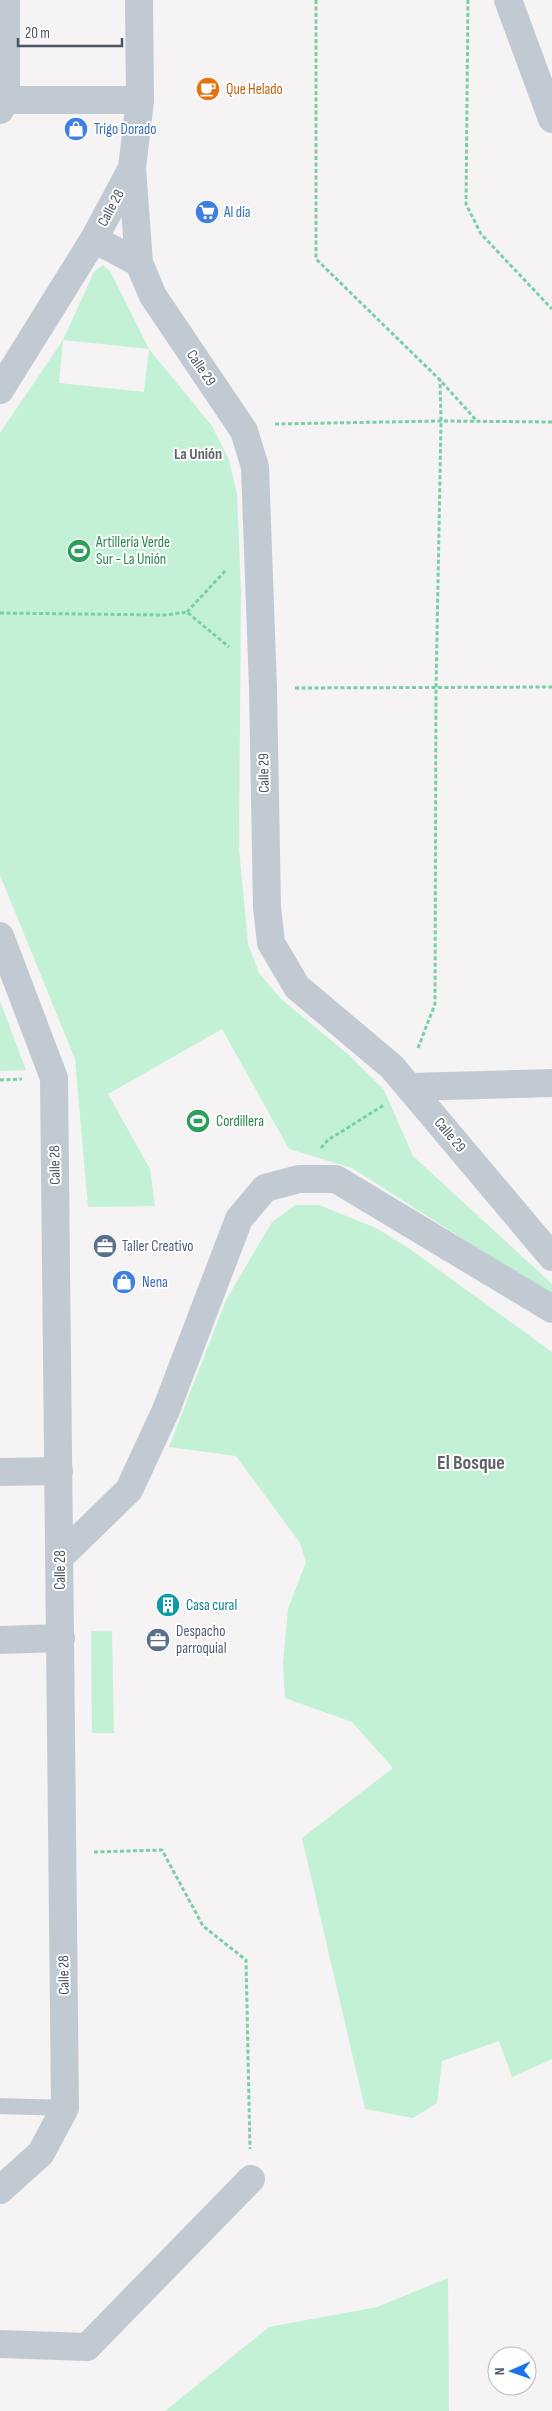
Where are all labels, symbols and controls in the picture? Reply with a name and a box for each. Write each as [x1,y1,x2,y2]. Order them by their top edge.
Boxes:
scale bar [18,15,121,47]
text: 20 m [25,24,50,43]
cafe icon: Que Helado [195,76,221,102]
place label: Que Helado [226,80,283,99]
shop icon: Trigo Dorado [63,116,89,142]
place label: Trigo Dorado [94,120,157,139]
street label: Calle 28 [93,186,129,230]
supermarket icon: Al día [194,199,220,225]
place label: Al día [223,203,251,222]
street label: Calle 29 [182,346,220,390]
district label: La Unión [174,445,222,464]
place label: Artillería Verde Sur - La Unión [95,533,170,569]
sports icon: Artillería Verde Sur - La Unión [66,538,92,564]
street label: Calle 29 [254,753,274,793]
sports icon: Cordillera [185,1108,211,1134]
place label: Cordillera [216,1112,264,1131]
street label: Calle 29 [430,1114,470,1156]
street label: Calle 28 [45,1145,65,1185]
office icon: Taller Creativo [92,1233,118,1259]
place label: Taller Creativo [122,1237,194,1256]
shop icon: Nena [111,1269,137,1295]
place label: Nena [142,1273,168,1292]
district label: El Bosque [437,1451,505,1475]
street label: Calle 28 [51,1550,70,1590]
building icon: Casa cural [155,1592,181,1618]
place label: Casa cural [186,1596,237,1615]
place label: Despacho parroquial [176,1622,226,1658]
office icon: Despacho parroquial [145,1627,171,1653]
street label: Calle 28 [54,1955,74,1995]
north arrow [487,2346,537,2396]
text: N [491,2367,508,2375]

